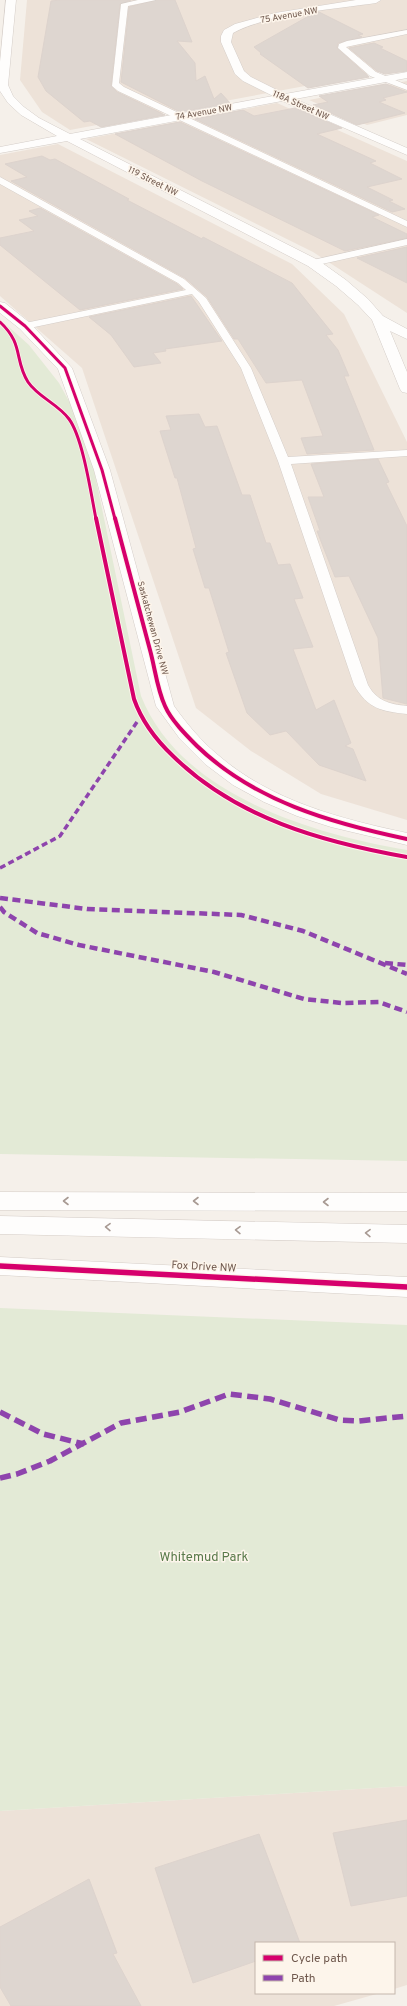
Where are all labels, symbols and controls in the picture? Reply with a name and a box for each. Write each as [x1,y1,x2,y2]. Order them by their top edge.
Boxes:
street label: 75 Avenue NW [260,5,319,26]
street label: 118A Street NW [271,88,331,123]
street label: 74 Avenue NW [175,102,234,123]
street label: 119 Street NW [126,164,180,199]
street label: Saskatchewan Drive NW [135,580,170,677]
one-way arrow [63,1197,69,1205]
one-way arrow [193,1197,199,1205]
one-way arrow [323,1198,329,1206]
one-way arrow [105,1223,111,1231]
one-way arrow [235,1226,241,1234]
one-way arrow [365,1229,371,1237]
street label: Fox Drive NW [171,1258,237,1276]
park label: Whitemud Park [160,1550,249,1566]
legend [255,1942,395,1994]
text: Cycle path [291,1951,348,1967]
text: Path [291,1971,316,1987]

